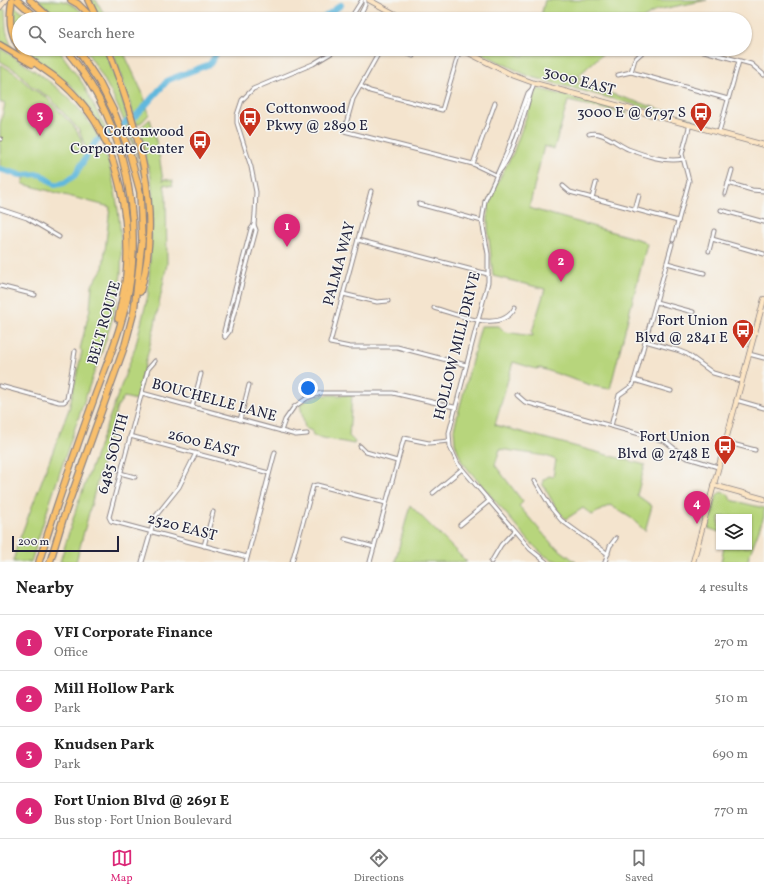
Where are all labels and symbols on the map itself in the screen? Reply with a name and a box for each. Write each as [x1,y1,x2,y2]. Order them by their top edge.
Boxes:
street label: 3000 EAST [541,62,618,102]
place label: Cottonwood Pkwy @ 2890 E [266,99,368,137]
bus stop icon: 3000 E @ 6797 S [688,100,714,133]
pin: 3 [27,103,53,136]
place label: 3000 E @ 6797 S [577,103,686,124]
bus stop icon: Cottonwood Pkwy @ 2890 E [237,105,263,138]
place label: Cottonwood Corporate Center [70,122,184,160]
bus stop icon: Cottonwood Corporate Center [187,128,213,161]
pin: 1 [274,214,300,247]
street label: PALMA WAY [319,219,361,308]
pin: 2 [548,249,574,282]
street label: HOLLOW MILL DRIVE [429,270,487,422]
street label: BELT ROUTE [83,279,127,367]
place label: Fort Union Blvd @ 2841 E [635,311,728,349]
bus stop icon: Fort Union Blvd @ 2841 E [730,317,756,350]
street label: BOUCHELLE LANE [149,374,279,428]
your location [298,378,318,398]
street label: 6485 SOUTH [93,411,135,497]
street label: 2600 EAST [165,424,241,464]
place label: Fort Union Blvd @ 2748 E [617,427,710,465]
bus stop icon: Fort Union Blvd @ 2748 E [712,433,738,466]
pin: 4 [684,491,710,524]
street label: 2520 EAST [145,509,219,547]
scale bar [12,534,119,553]

